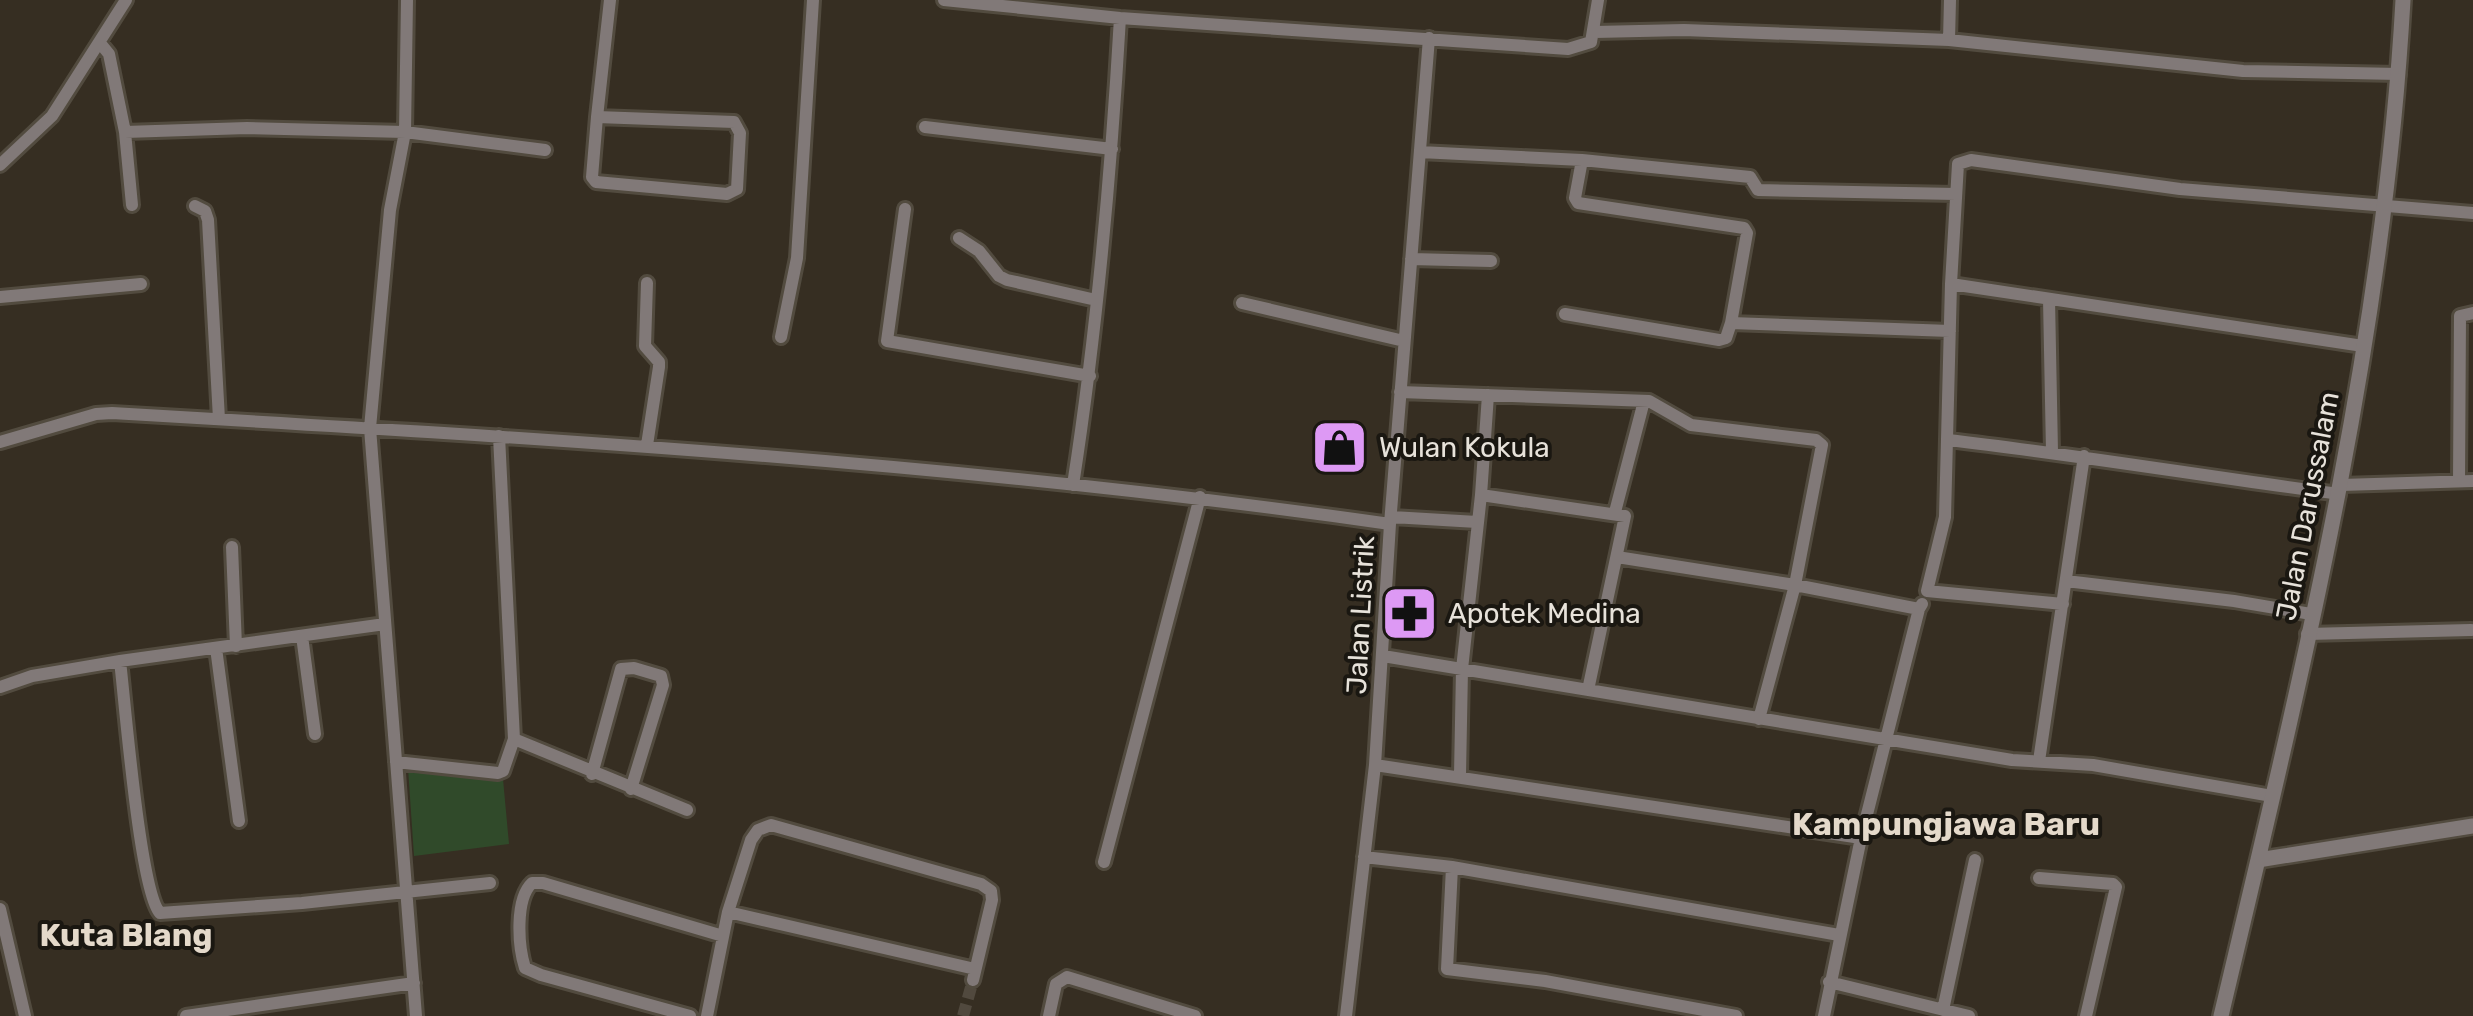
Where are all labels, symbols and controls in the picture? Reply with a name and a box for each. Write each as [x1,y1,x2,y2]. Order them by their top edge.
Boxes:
street label: Jalan Darussalam [2269,389,2346,623]
shop icon: Wulan Kokula [1310,417,1370,477]
place label: Wulan Kokula [1379,431,1550,464]
street label: Jalan Listrik [1340,534,1381,695]
pharmacy icon: Apotek Medina [1379,583,1439,643]
place label: Apotek Medina [1448,597,1641,630]
district label: Kampungjawa Baru [1792,805,2100,843]
district label: Kuta Blang [39,916,213,954]

